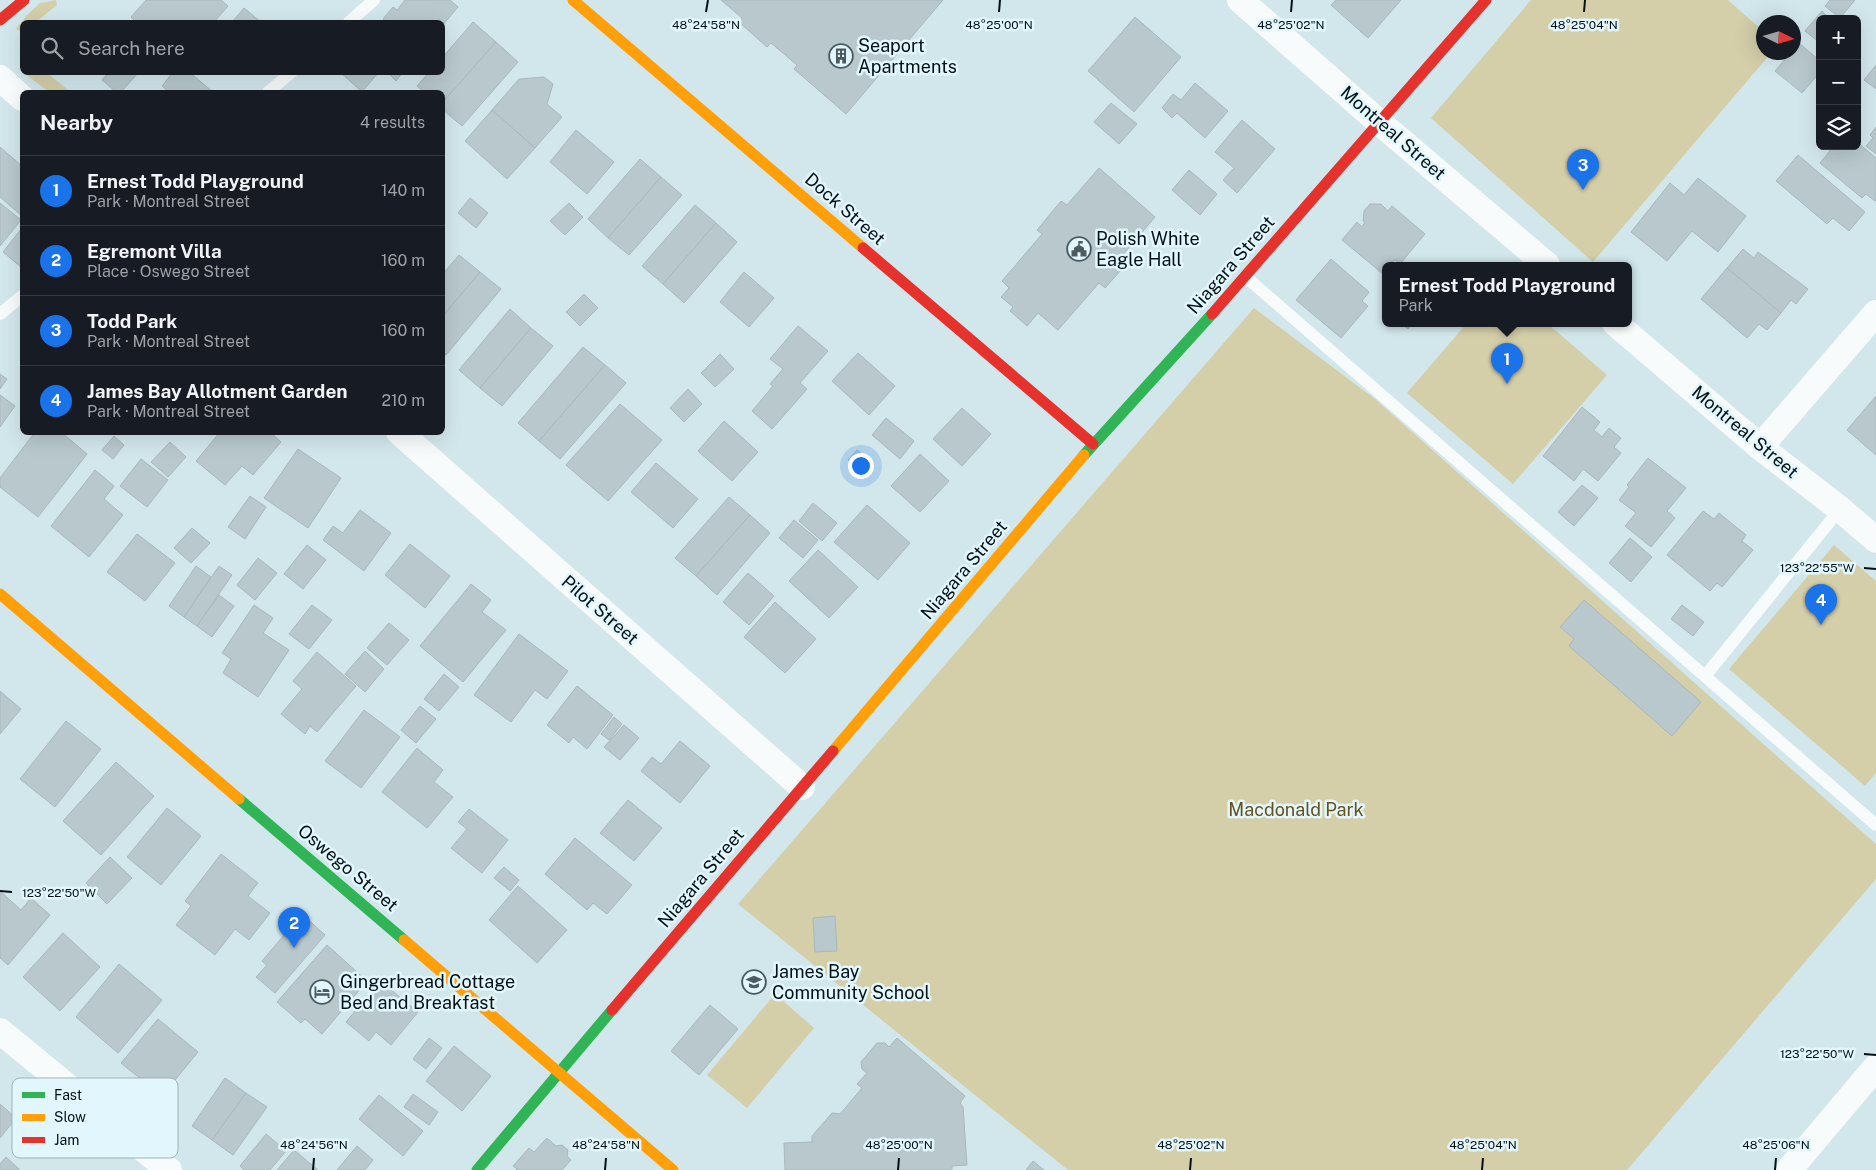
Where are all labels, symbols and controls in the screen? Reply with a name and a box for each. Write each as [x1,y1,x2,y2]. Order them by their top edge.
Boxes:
north arrow [1756,15,1801,60]
map controls [1816,15,1861,150]
button: + [1816,15,1861,60]
text: 48°24'58"N [672,18,740,32]
text: 48°25'00"N [965,18,1033,32]
text: 48°25'02"N [1257,18,1325,32]
text: 48°25'04"N [1550,18,1618,32]
search box [20,20,445,75]
icon: search [38,34,66,62]
place label: Seaport Apartments [858,35,957,77]
text: Search here [78,37,185,59]
building icon: Seaport Apartments [828,43,854,69]
button: − [1816,60,1861,105]
street label: Montreal Street [1337,81,1450,184]
button: layers [1816,105,1861,150]
text: Nearby [40,110,113,135]
text: 4 results [360,113,425,132]
pin: 3 [1567,149,1599,190]
street label: Dock Street [801,168,890,249]
text: Ernest Todd Playground [87,170,304,192]
text: 1 [53,181,59,200]
text: 140 m [381,181,425,200]
text: Park · Montreal Street [87,192,250,211]
street label: Niagara Street [1183,212,1279,318]
place label: Polish White Eagle Hall [1096,228,1200,270]
public building icon: Polish White Eagle Hall [1066,236,1092,262]
text: Egremont Villa [87,240,222,262]
text: 2 [51,251,61,270]
text: 160 m [381,251,425,270]
text: Place · Oswego Street [87,262,250,281]
popup [1382,262,1632,327]
text: Ernest Todd Playground [1399,274,1615,296]
text: Park [1399,296,1433,315]
text: Todd Park [87,310,177,332]
text: 3 [51,321,61,340]
text: 160 m [381,321,425,340]
text: Park · Montreal Street [87,332,250,351]
pin: 1 [1491,343,1523,384]
text: James Bay Allotment Garden [87,380,348,402]
street label: Montreal Street [1688,381,1803,482]
text: 4 [51,391,61,410]
text: 210 m [381,391,425,410]
text: Park · Montreal Street [87,402,250,421]
your location [848,453,874,479]
street label: Niagara Street [916,516,1011,623]
text: 123°22'55"W [1780,561,1855,575]
street label: Pilot Street [558,571,643,649]
pin: 4 [1805,584,1837,625]
park label: Macdonald Park [1228,799,1364,820]
street label: Oswego Street [294,820,403,916]
street label: Niagara Street [653,824,748,931]
text: 123°22'50"W [22,886,97,900]
pin: 2 [278,907,310,948]
place label: James Bay Community School [772,961,930,1003]
school or university icon: James Bay Community School [741,969,767,995]
place label: Gingerbread Cottage Bed and Breakfast [340,971,515,1013]
hotel icon: Gingerbread Cottage Bed and Breakfast [309,979,335,1005]
text: 123°22'50"W [1780,1047,1855,1061]
legend [12,1078,178,1158]
text: Fast [54,1087,82,1103]
text: Slow [54,1109,86,1125]
text: Jam [54,1132,79,1148]
text: 48°24'56"N [280,1138,348,1152]
text: 48°24'58"N [572,1138,640,1152]
text: 48°25'00"N [865,1138,933,1152]
text: 48°25'02"N [1157,1138,1225,1152]
text: 48°25'04"N [1449,1138,1517,1152]
text: 48°25'06"N [1742,1138,1810,1152]

